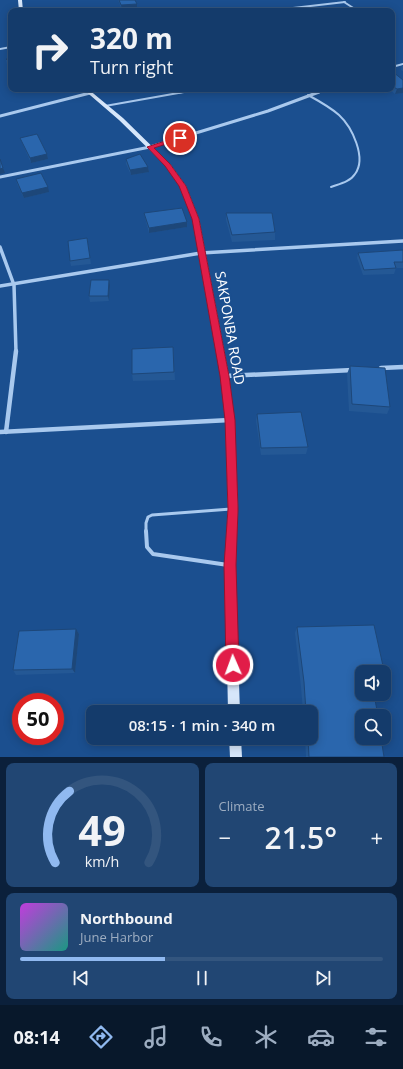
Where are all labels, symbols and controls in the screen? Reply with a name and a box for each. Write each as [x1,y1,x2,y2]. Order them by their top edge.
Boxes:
text: 320 m [90,19,173,57]
icon: right [24,24,76,76]
text: Turn right [90,55,173,79]
pin [163,121,197,155]
icon: arrive [169,127,191,149]
street label: SAKPONBA ROAD [211,270,250,386]
position arrow [212,644,254,686]
map controls [355,665,391,745]
button: sound [355,665,391,701]
speed limit sign: 50 [12,693,64,745]
button: search [355,709,391,745]
text: 08:15 · 1 min · 340 m [129,715,275,735]
text: Climate [219,797,264,815]
text: 49 [78,802,126,858]
text: 21.5° [264,817,337,858]
text: − [219,822,231,852]
text: + [370,822,383,852]
text: km/h [85,852,120,871]
text: Northbound [80,908,173,928]
text: June Harbor [80,928,153,946]
icon: previous [70,967,92,989]
icon: pause [191,967,213,989]
icon: next [312,967,334,989]
icon: directions [87,1023,115,1051]
icon: music [142,1023,170,1051]
icon: phone [197,1023,225,1051]
icon: climate [252,1023,280,1051]
icon: car [307,1023,335,1051]
icon: filters [362,1023,390,1051]
text: 08:14 [13,1025,60,1049]

